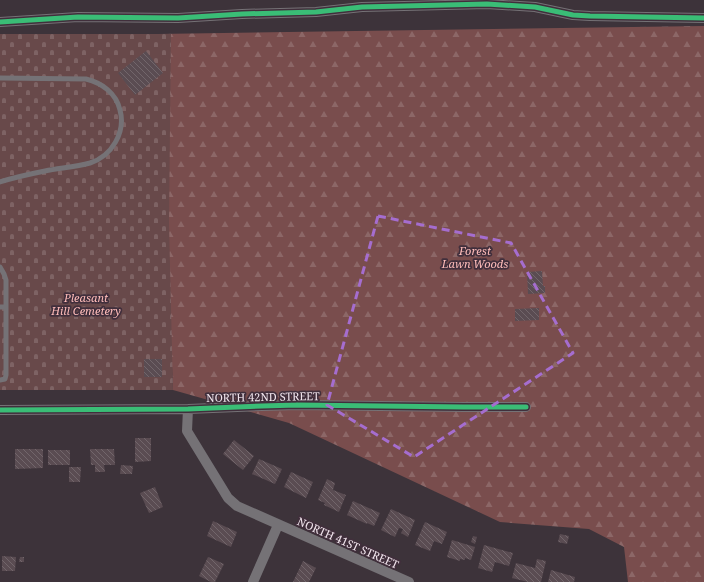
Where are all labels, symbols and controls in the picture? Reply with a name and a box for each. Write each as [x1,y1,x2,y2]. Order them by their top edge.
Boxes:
park label: Forest Lawn Woods [441,243,508,271]
park label: Pleasant Hill Cemetery [50,290,121,318]
street label: NORTH 42ND STREET [206,388,320,405]
street label: NORTH 41ST STREET [295,513,402,572]

